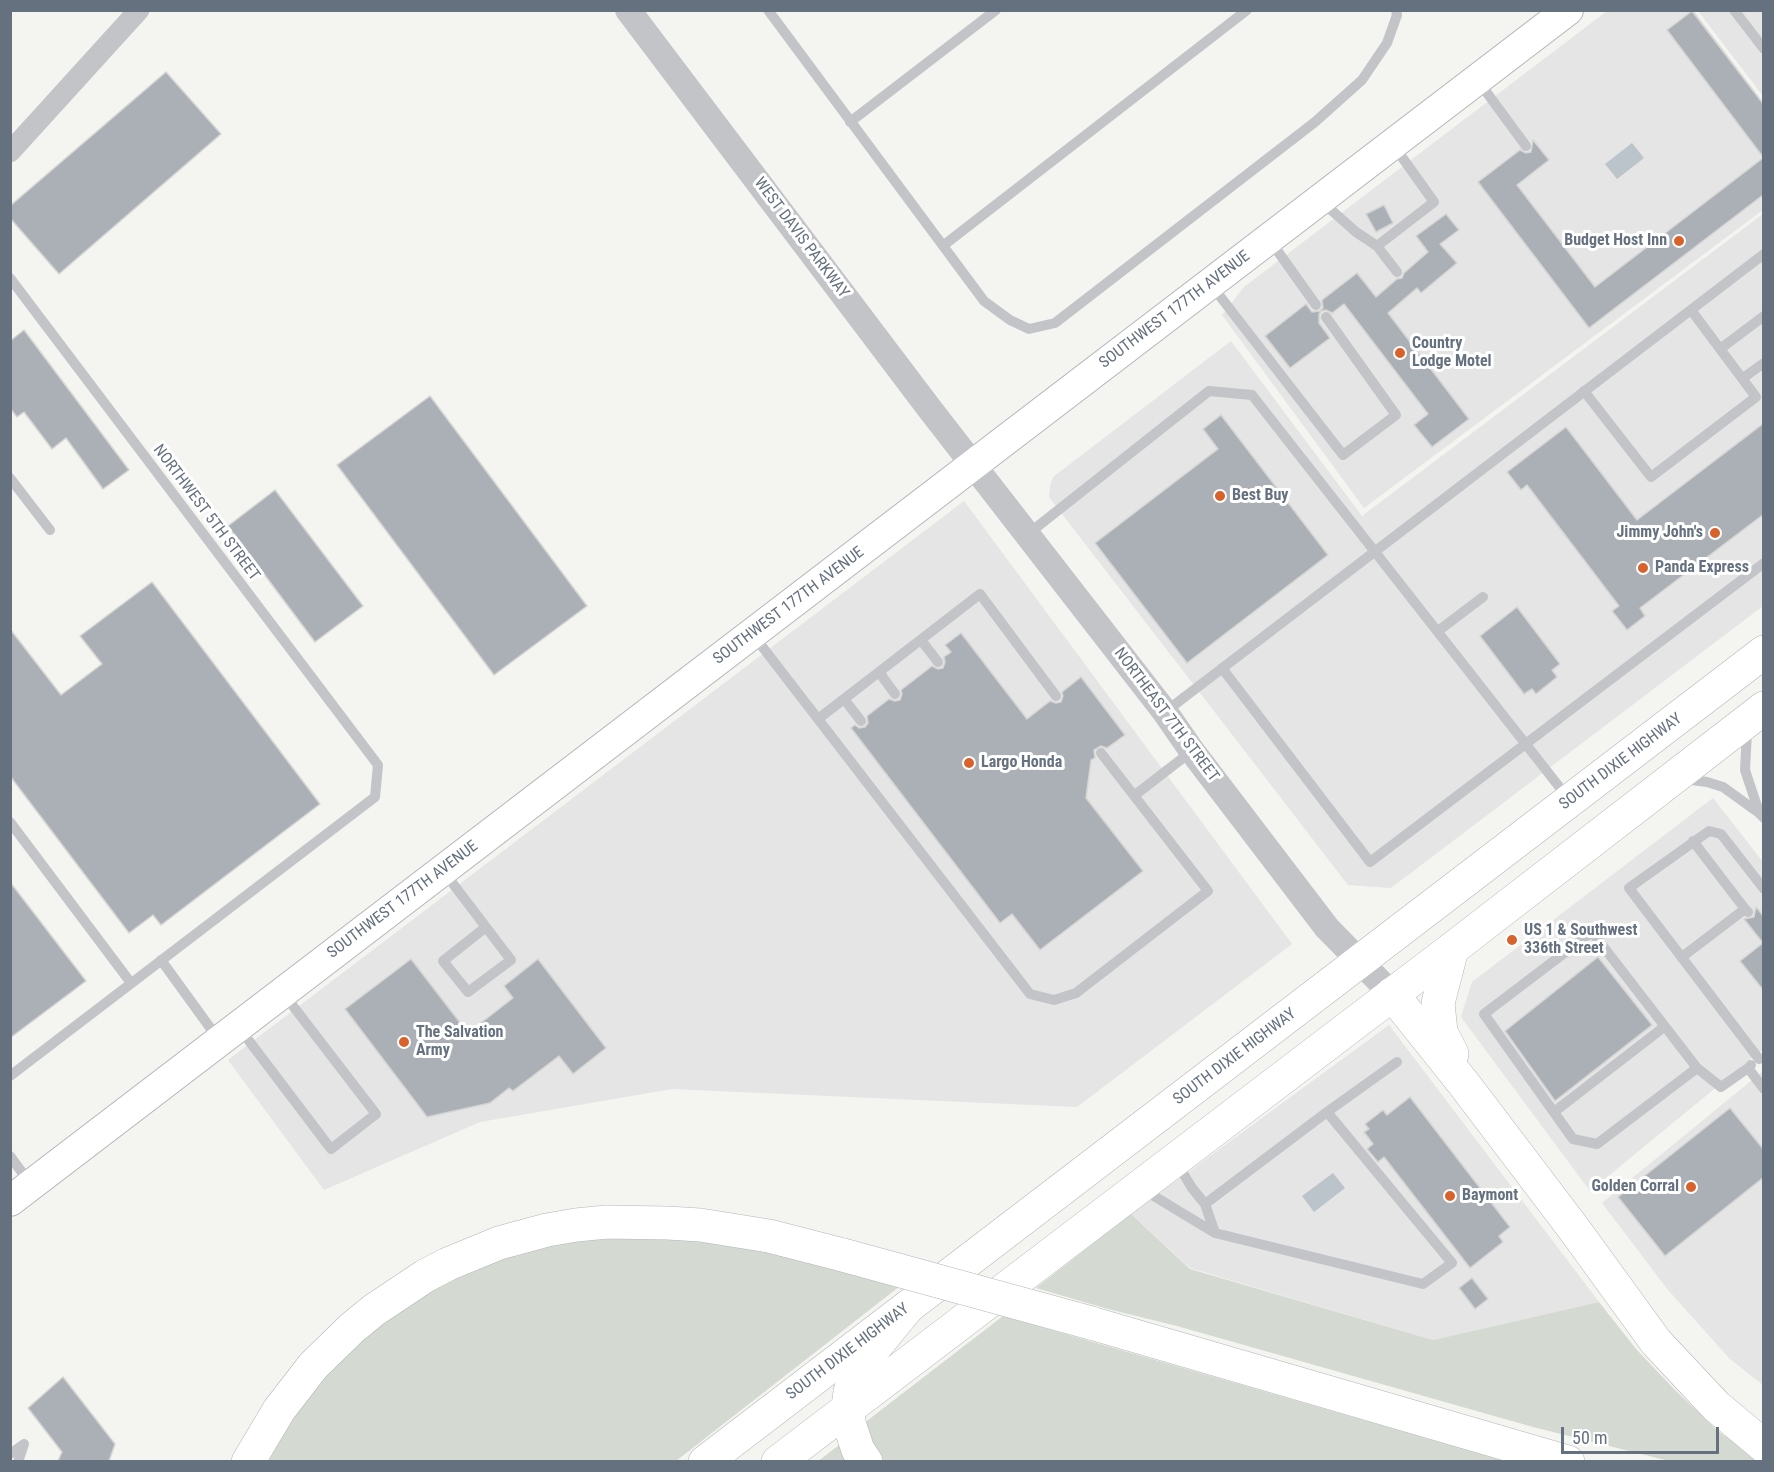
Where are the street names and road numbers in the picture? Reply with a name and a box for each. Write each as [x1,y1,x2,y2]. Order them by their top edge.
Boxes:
street label: WEST DAVIS PARKWAY [749,174,853,302]
street label: SOUTHWEST 177TH AVENUE [1096,247,1254,373]
street label: NORTHWEST 5TH STREET [149,441,263,585]
street label: SOUTHWEST 177TH AVENUE [710,543,868,669]
street label: NORTHEAST 7TH STREET [1109,644,1223,786]
street label: SOUTH DIXIE HIGHWAY [1556,710,1686,814]
street label: SOUTHWEST 177TH AVENUE [324,837,482,963]
street label: SOUTH DIXIE HIGHWAY [1170,1005,1300,1109]
street label: SOUTH DIXIE HIGHWAY [783,1300,913,1404]

